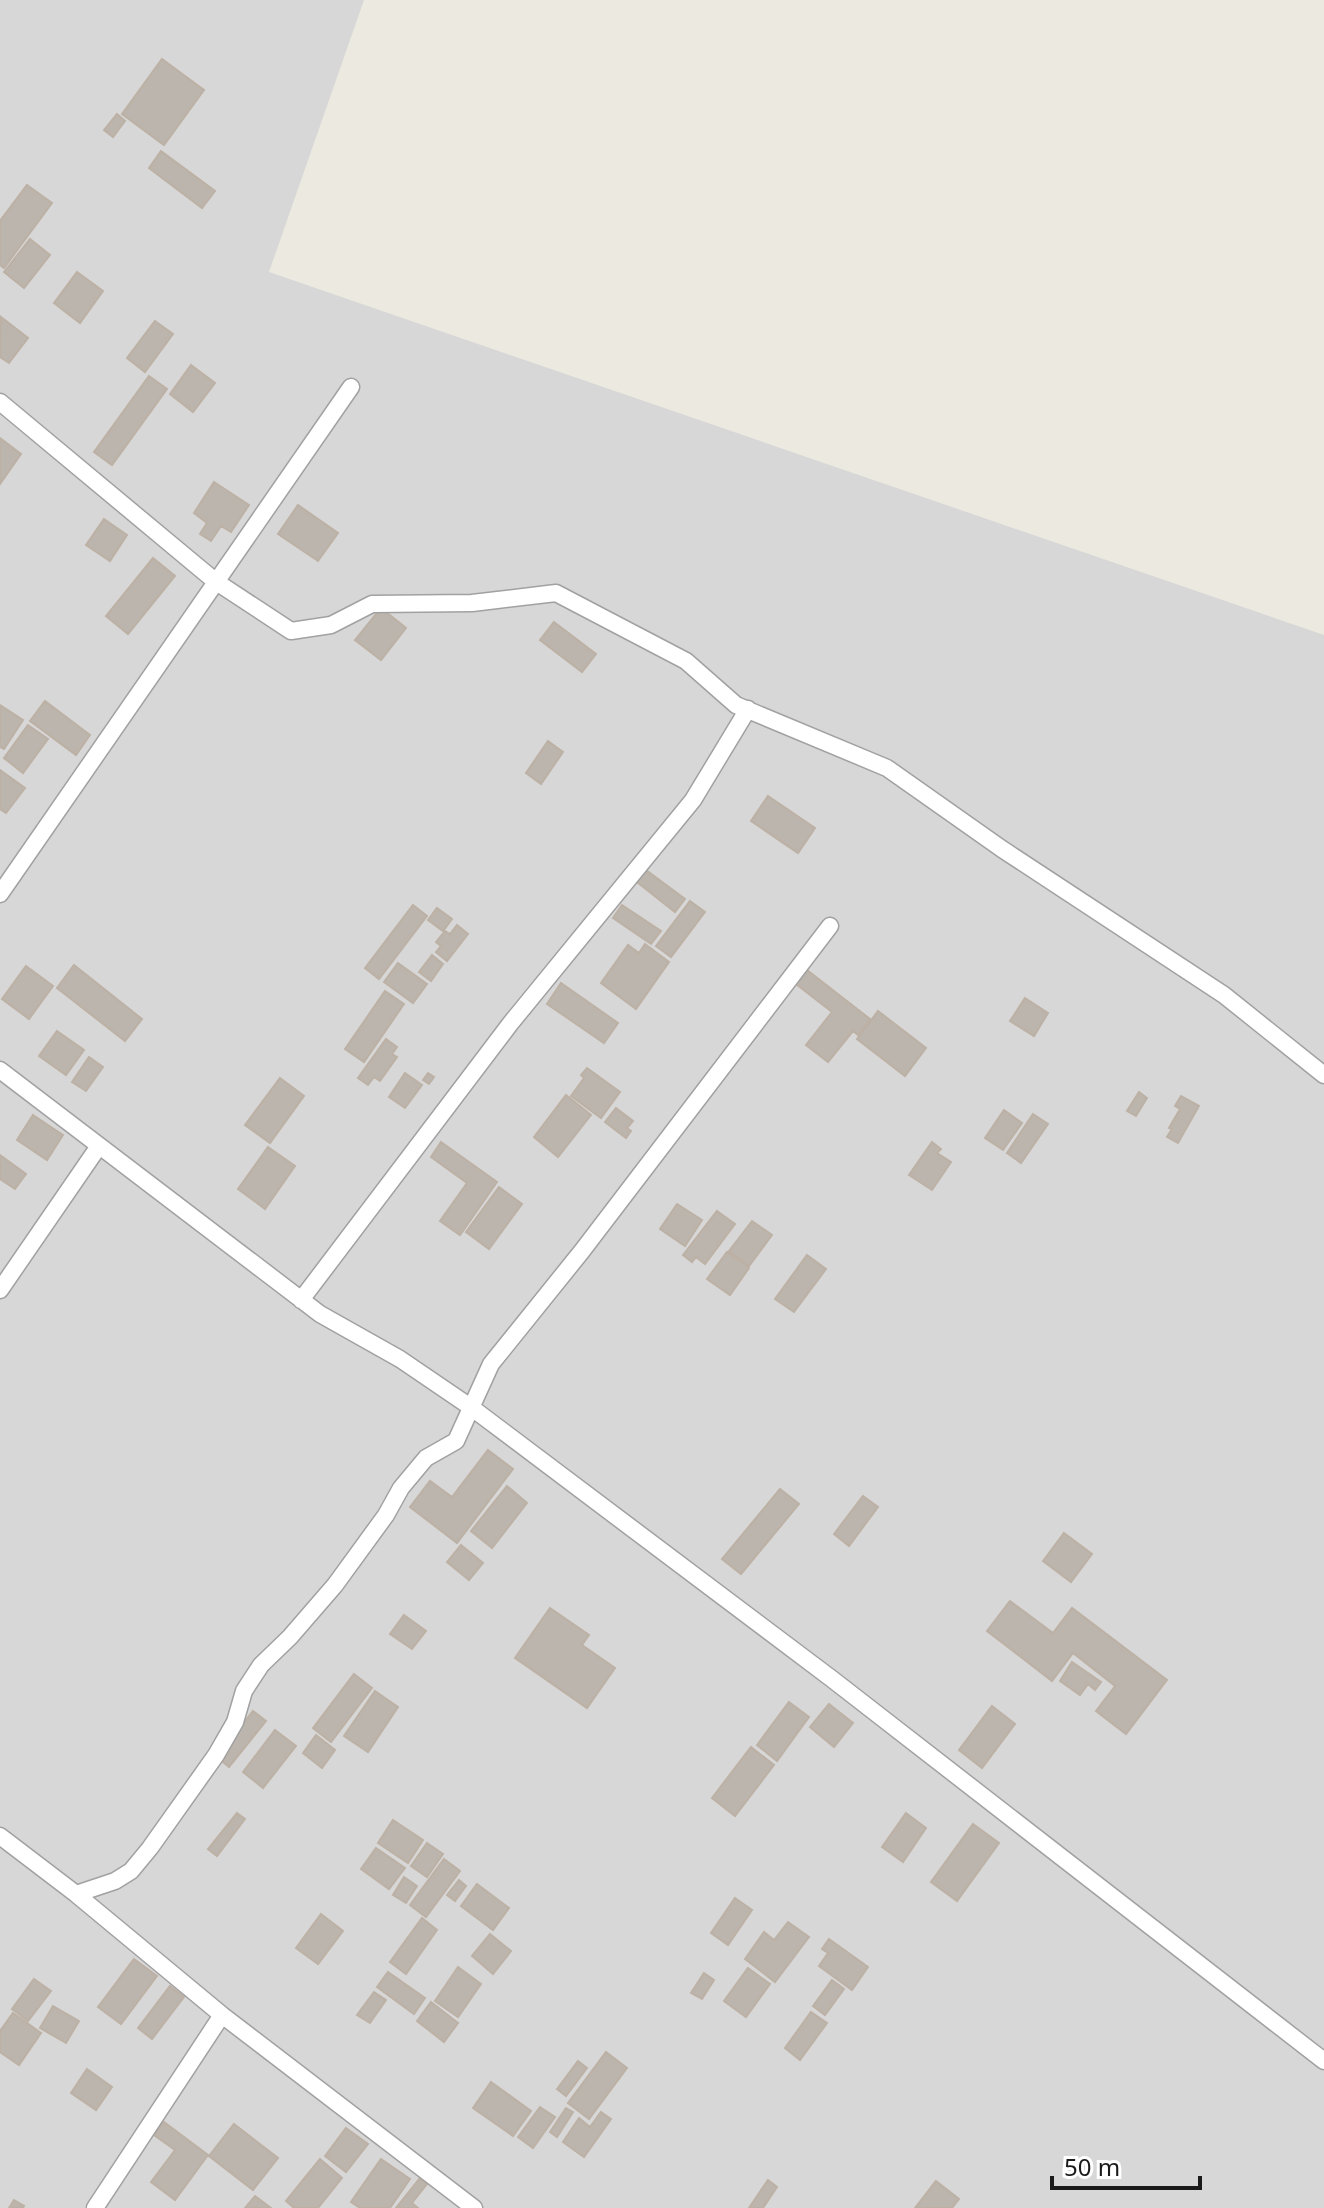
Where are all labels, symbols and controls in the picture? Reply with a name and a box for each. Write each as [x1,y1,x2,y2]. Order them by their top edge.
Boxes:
scale bar [1052,2140,1200,2190]
text: 50 m [1064,2150,1120,2183]

